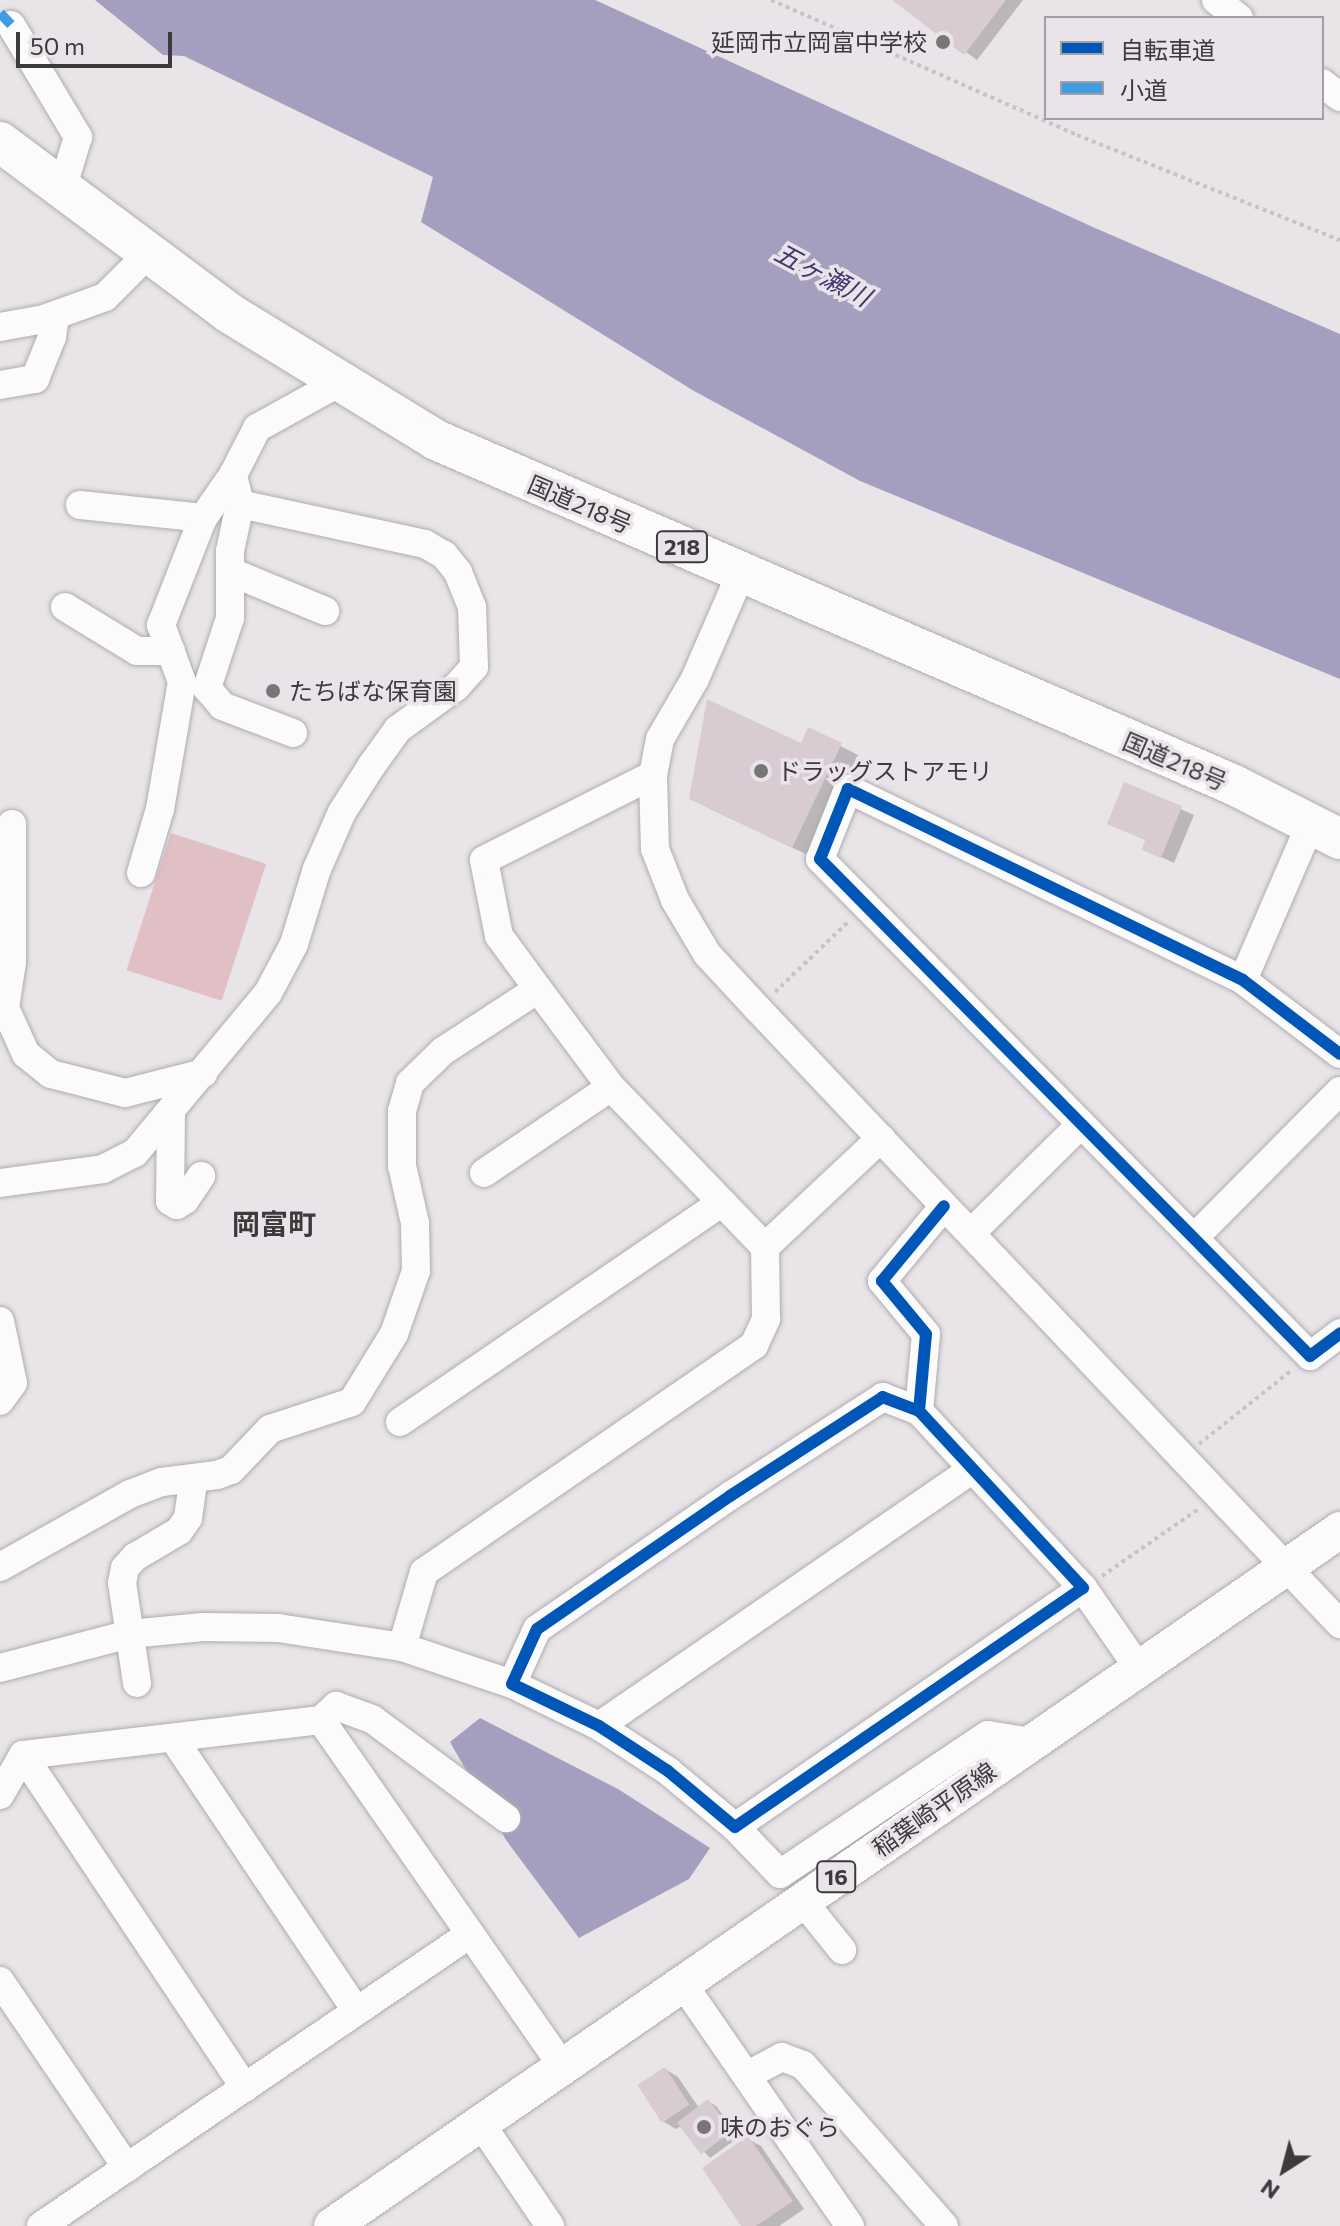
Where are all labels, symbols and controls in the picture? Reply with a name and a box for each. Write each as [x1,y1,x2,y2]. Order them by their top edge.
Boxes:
scale bar [20,16,176,66]
legend [1044,16,1324,120]
place label: 延岡市立岡富中学校 [711,28,927,56]
text: 50 m [30,31,85,60]
marker: 延岡市立岡富中学校 [934,33,952,51]
text: 自転車道 [1120,35,1216,64]
text: 小道 [1120,75,1168,104]
water label: 五ヶ瀬川 [770,236,876,312]
street label: 国道218号 [524,469,636,539]
road number: 218 [654,529,710,565]
place label: たちばな保育園 [289,677,457,705]
marker: たちばな保育園 [264,682,282,700]
street label: 国道218号 [1119,726,1231,796]
place label: ドラッグストアモリ [777,757,993,785]
marker: ドラッグストアモリ [752,762,770,780]
district label: 岡富町 [232,1206,316,1240]
street label: 稲葉崎平原線 [867,1756,1001,1862]
road number: 16 [816,1859,856,1895]
place label: 味のおぐら [720,2113,840,2141]
marker: 味のおぐら [695,2118,713,2136]
north arrow [1244,2130,1324,2210]
text: N [1255,2174,1284,2206]

